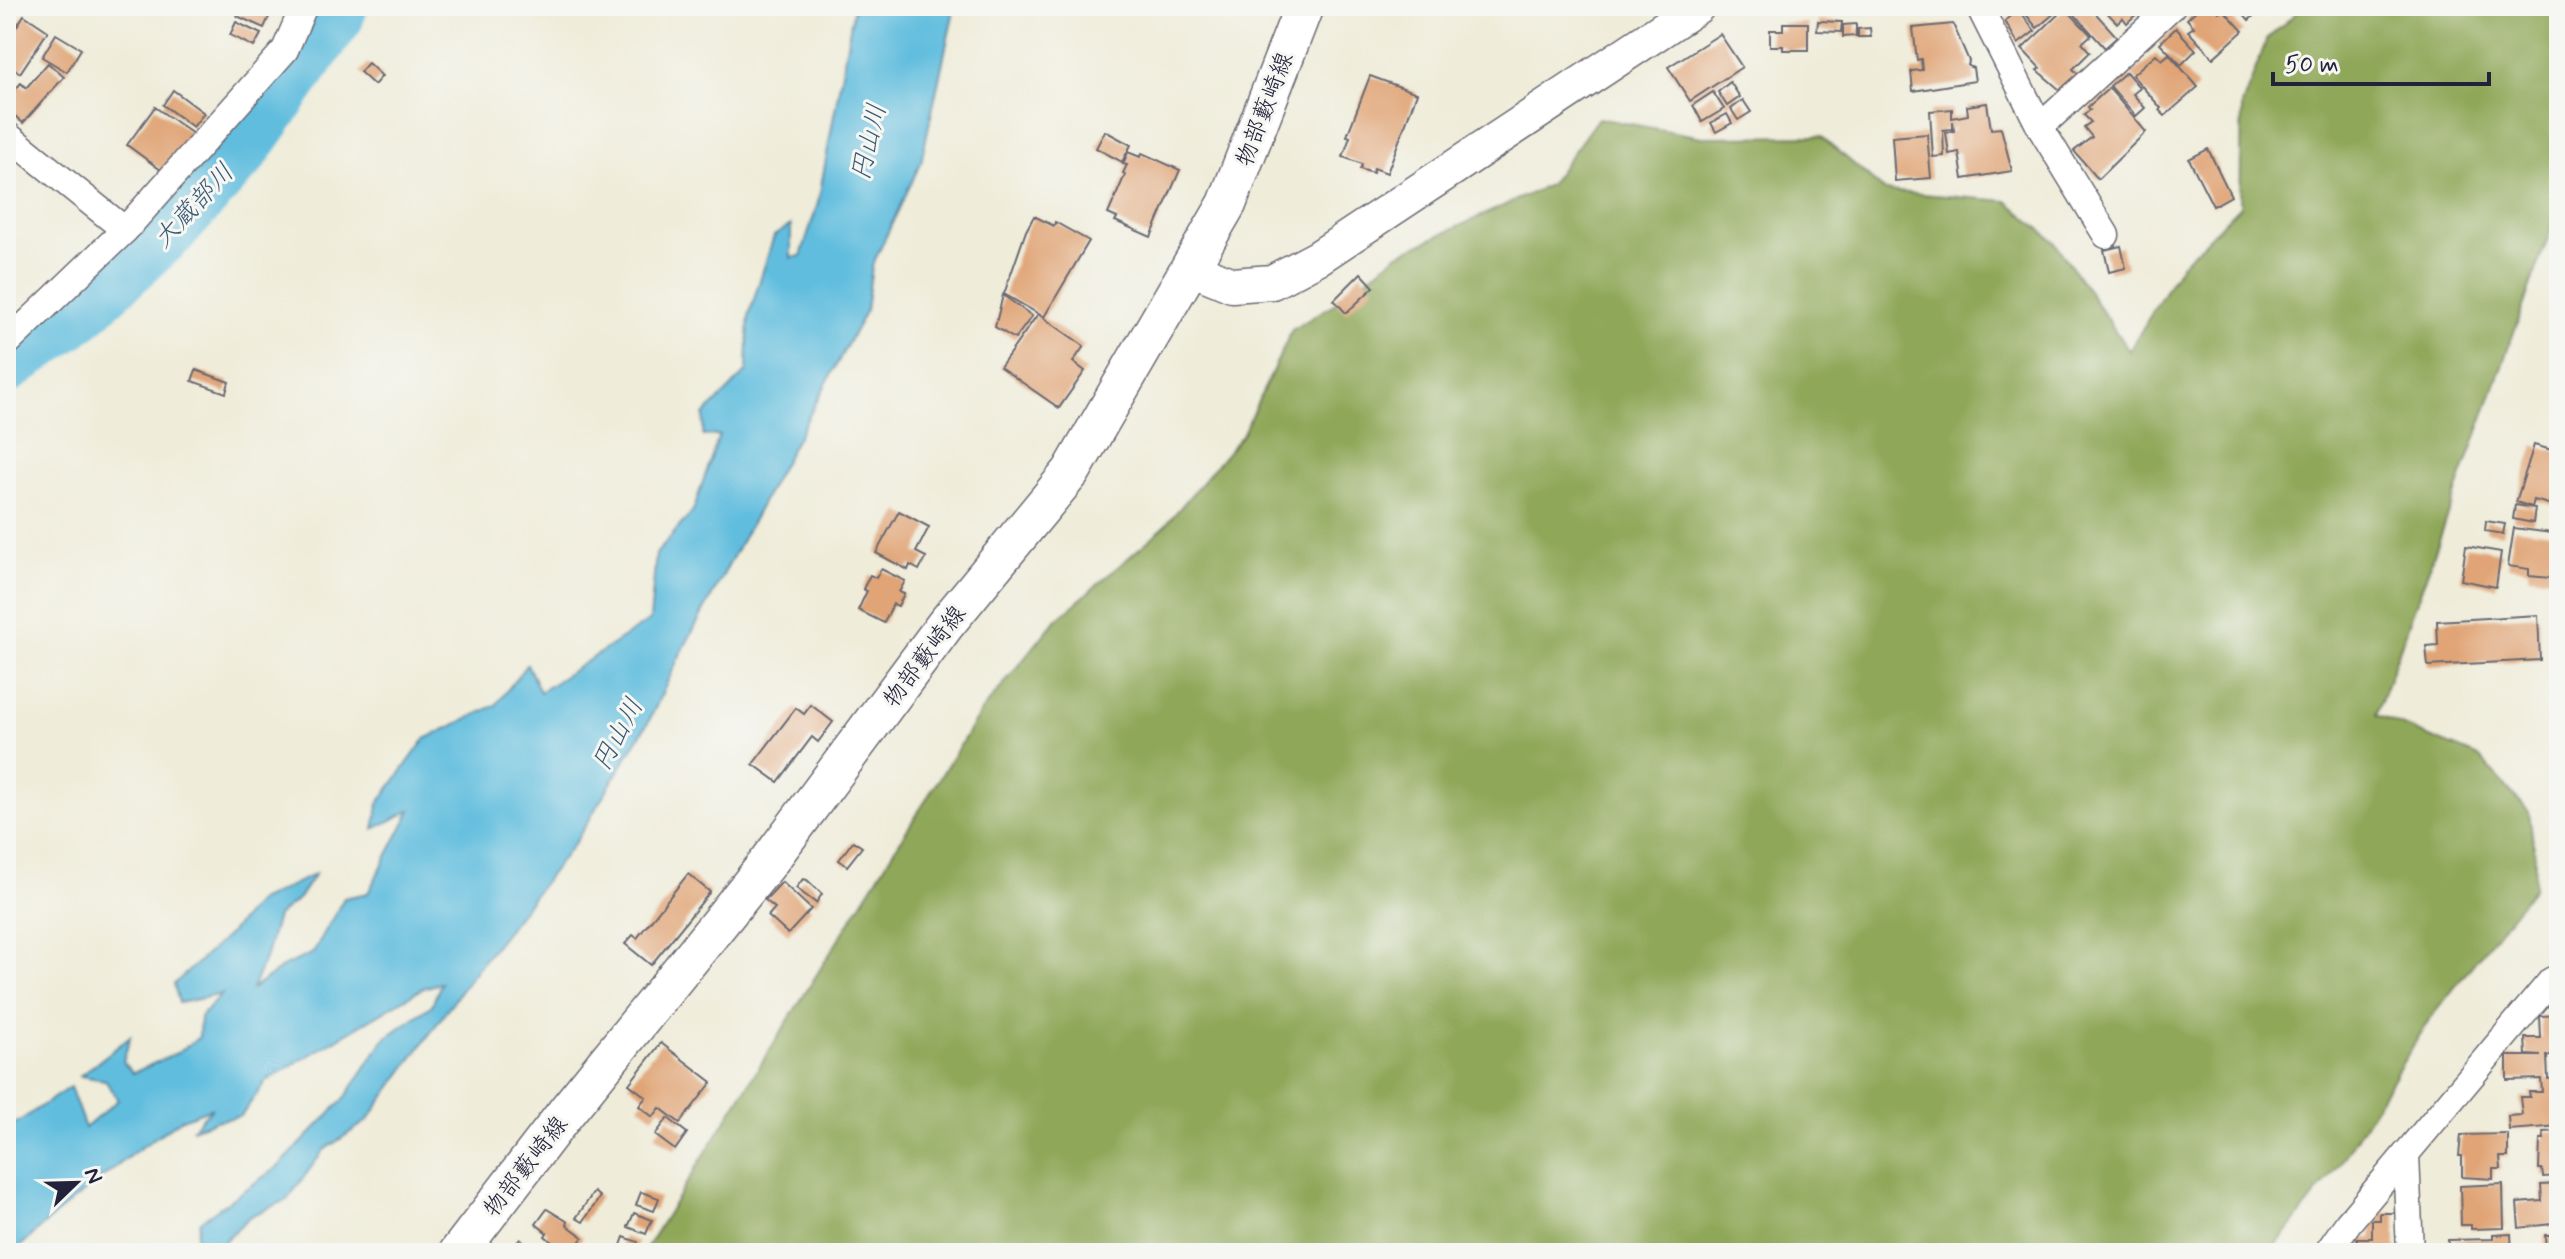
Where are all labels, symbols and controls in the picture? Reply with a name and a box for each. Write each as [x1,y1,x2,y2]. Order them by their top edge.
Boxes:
scale bar [2273,36,2489,86]
street label: 物部藪崎線 [1229,48,1301,171]
text: 50 m [2285,50,2339,81]
water label: 円山川 [845,101,895,184]
water label: 大蔵部川 [147,157,242,256]
street label: 物部藪崎線 [877,600,974,714]
water label: 円山川 [585,693,652,777]
street label: 物部藪崎線 [477,1110,575,1224]
north arrow [36,1143,116,1223]
text: N [77,1164,108,1188]

